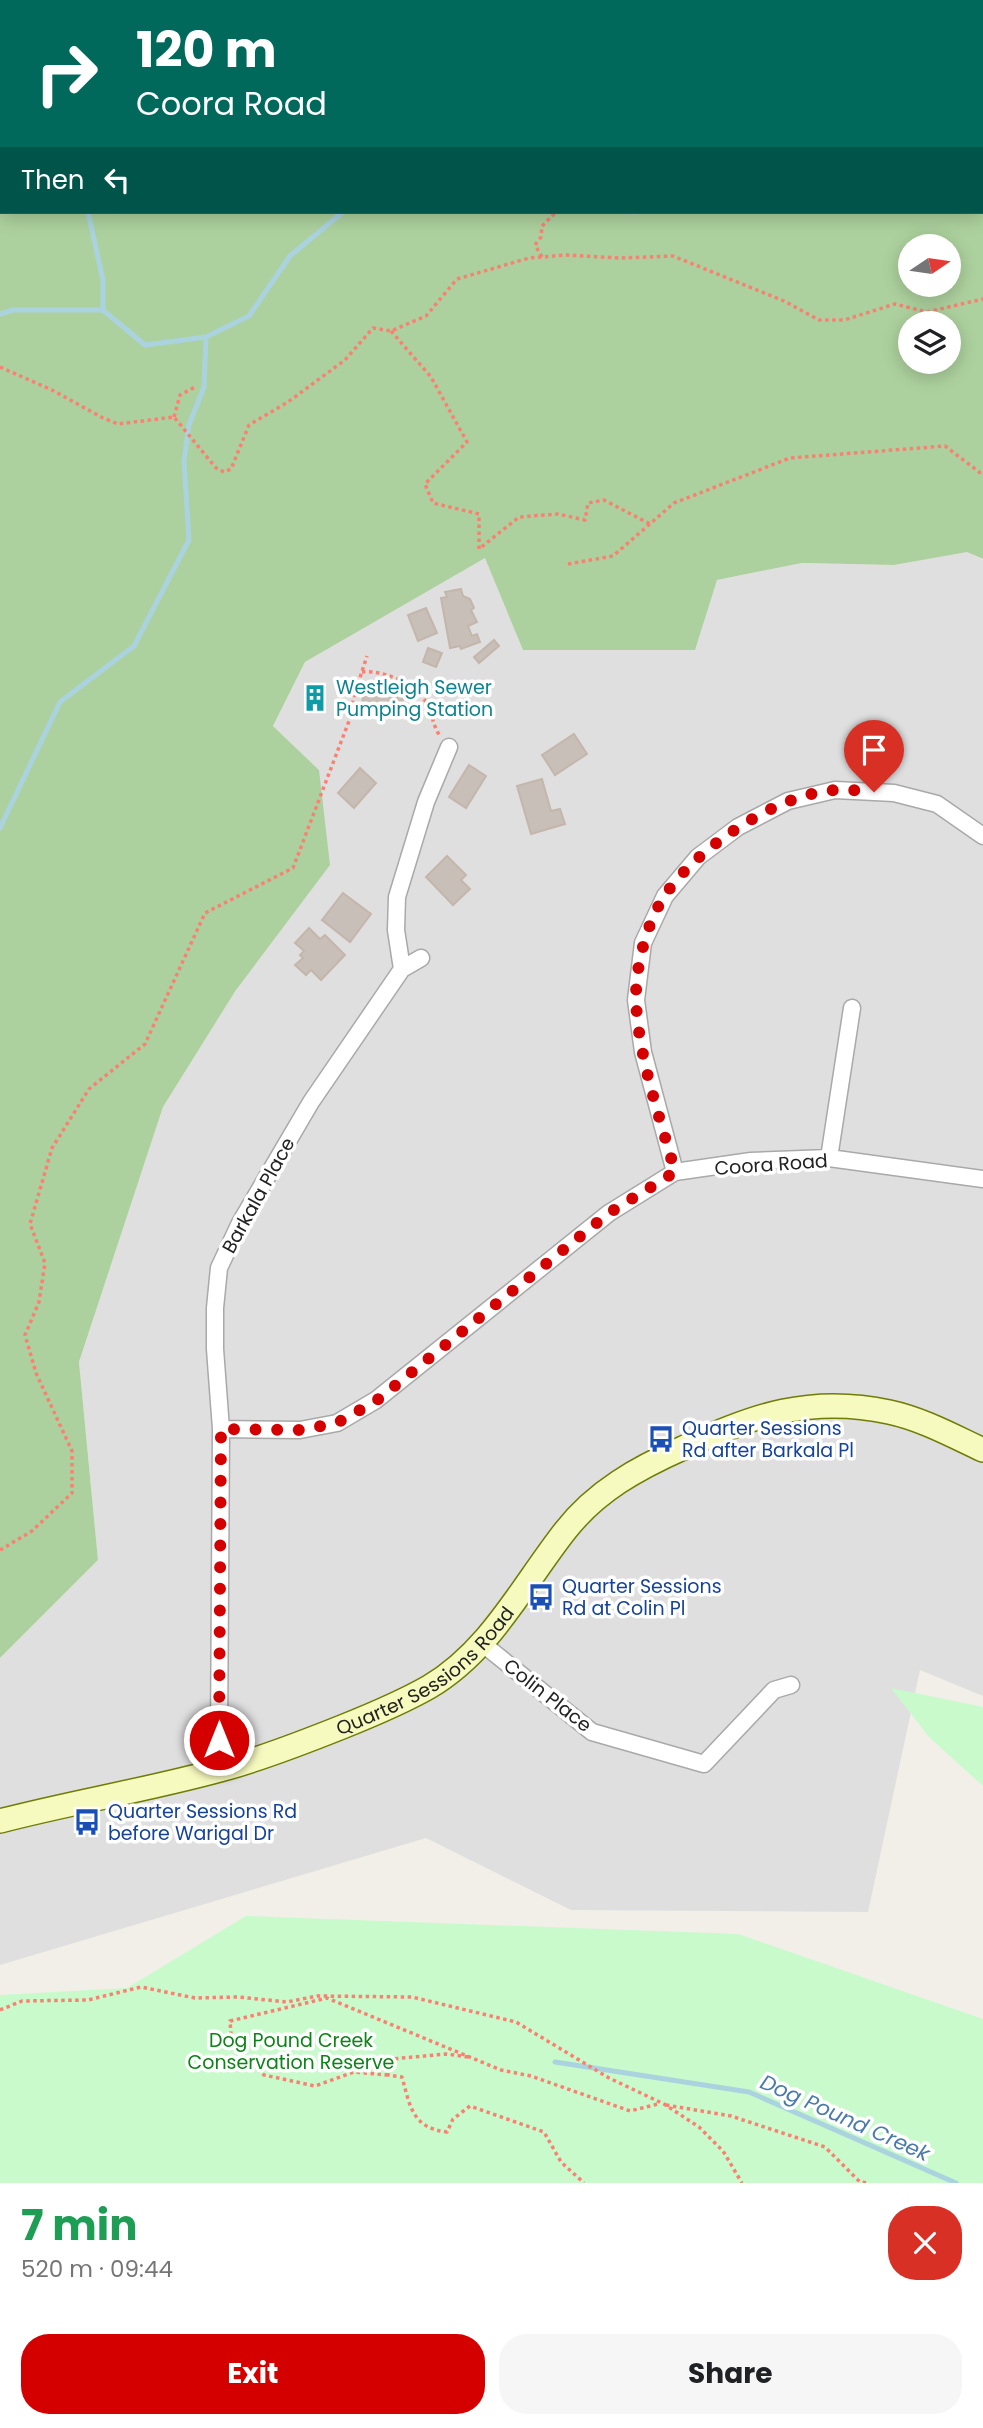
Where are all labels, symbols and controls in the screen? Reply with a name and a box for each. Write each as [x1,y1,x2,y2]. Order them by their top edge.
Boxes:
text: 120 m [136,16,277,84]
icon: right [21,28,112,119]
text: Coora Road [136,81,327,126]
icon: left [98,161,136,199]
text: Then [21,162,84,198]
north arrow [898,234,961,298]
map controls [898,234,961,374]
button: layers [898,311,961,374]
place label: Westleigh Sewer Pumping Station [336,674,493,723]
building icon: Westleigh Sewer Pumping Station [300,683,330,713]
pin [844,720,904,792]
icon: arrive [855,731,893,769]
street label: Barkala Place [215,1132,301,1258]
street label: Coora Road [714,1147,829,1182]
place label: Quarter Sessions Rd after Barkala Pl [682,1415,854,1464]
bus stop icon: Quarter Sessions Rd after Barkala Pl [646,1424,676,1454]
place label: Quarter Sessions Rd at Colin Pl [562,1573,722,1622]
bus stop icon: Quarter Sessions Rd at Colin Pl [526,1582,556,1612]
street label: Quarter Sessions Road [332,1601,521,1742]
street label: Colin Place [498,1652,597,1738]
position arrow [182,1703,256,1777]
place label: Quarter Sessions Rd before Warigal Dr [108,1798,297,1847]
bus stop icon: Quarter Sessions Rd before Warigal Dr [72,1807,102,1837]
park label: Dog Pound Creek Conservation Reserve [188,2027,394,2076]
water label: Dog Pound Creek [756,2067,936,2168]
text: 7 min [21,2196,138,2255]
button: close [888,2206,962,2280]
text: 520 m · 09:44 [21,2253,173,2285]
button: Exit [21,2334,485,2414]
button: Share [499,2334,962,2414]

